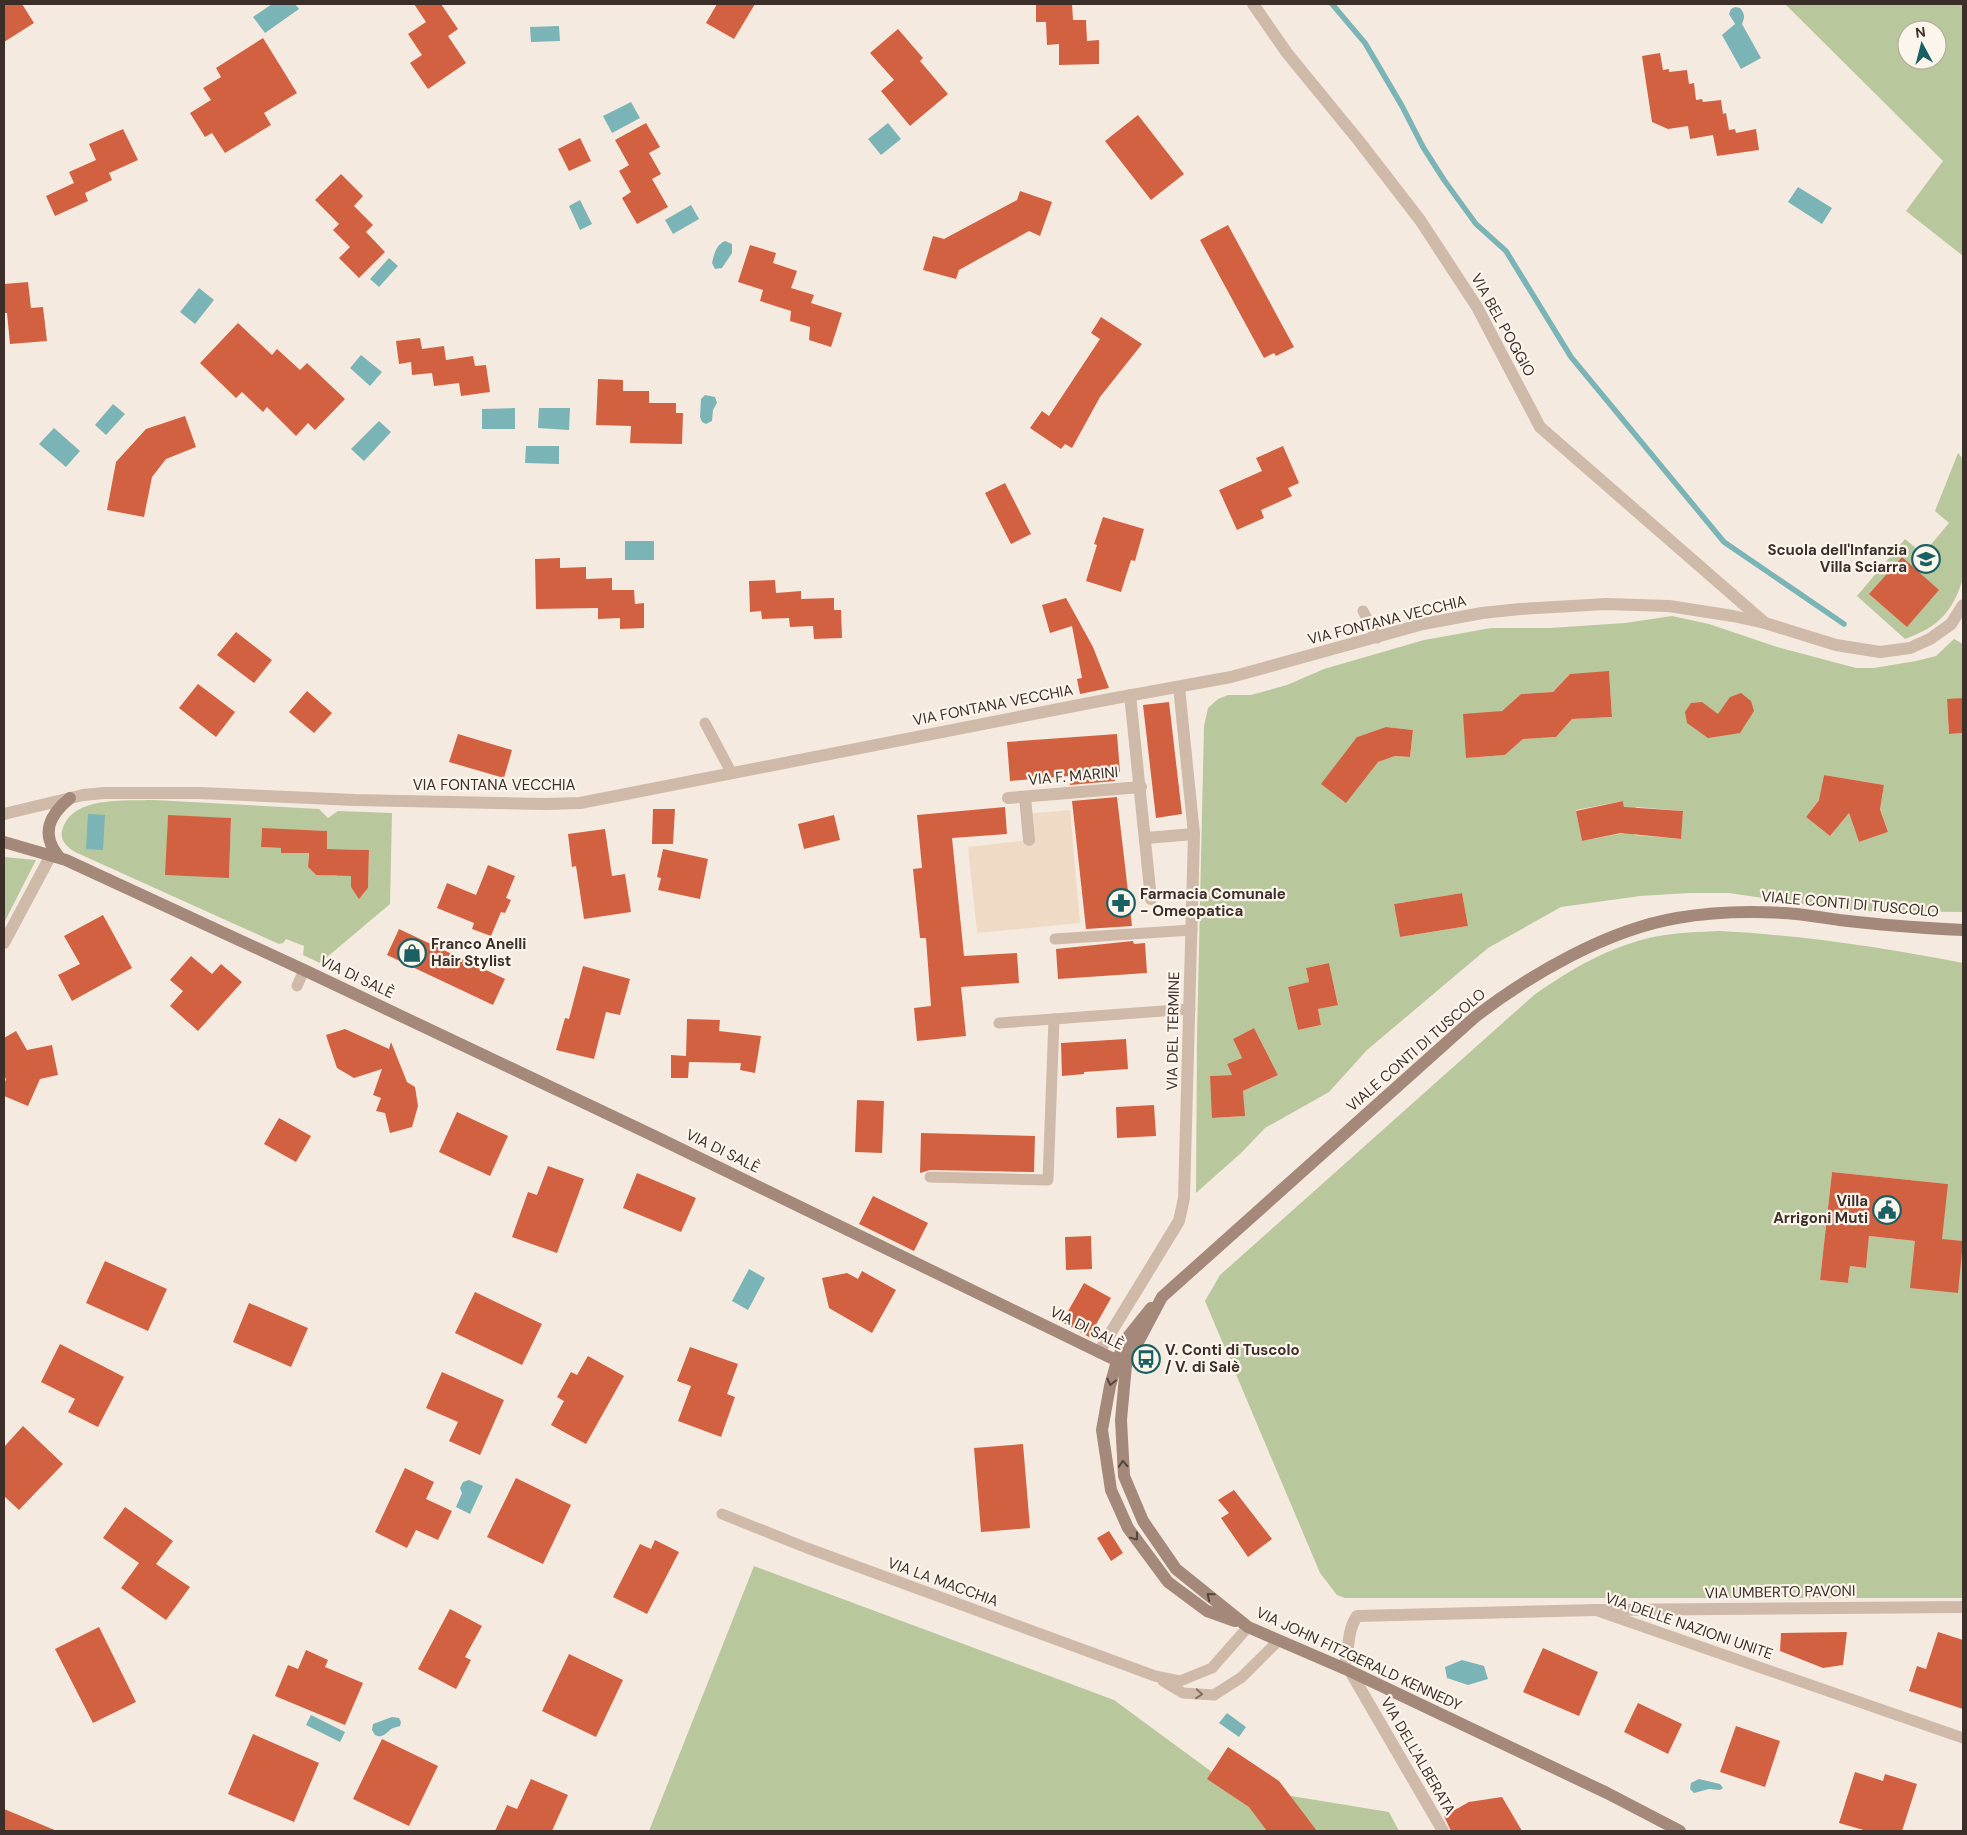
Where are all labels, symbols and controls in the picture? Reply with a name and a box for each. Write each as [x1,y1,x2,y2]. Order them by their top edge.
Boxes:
north arrow [1897,20,1947,70]
text: N [1914,23,1927,42]
street label: VIA BEL POGGIO [1466,270,1540,380]
place label: Scuola dell'Infanzia Villa Sciarra [1767,540,1907,577]
school or university icon: Scuola dell'Infanzia Villa Sciarra [1911,544,1941,574]
street label: VIA FONTANA VECCHIA [1306,591,1468,649]
street label: VIA FONTANA VECCHIA [911,680,1075,730]
street label: VIA F. MARINI [1027,762,1119,790]
street label: VIA FONTANA VECCHIA [413,775,575,795]
place label: Farmacia Comunale - Omeopatica [1140,884,1286,921]
street label: VIALE CONTI DI TUSCOLO [1760,886,1940,922]
pharmacy icon: Farmacia Comunale - Omeopatica [1106,888,1136,918]
place label: Franco Anelli Hair Stylist [431,934,526,971]
shop icon: Franco Anelli Hair Stylist [397,938,427,968]
street label: VIA DI SALÈ [316,951,398,1003]
street label: VIA DEL TERMINE [1162,971,1184,1091]
street label: VIALE CONTI DI TUSCOLO [1342,984,1490,1116]
street label: VIA DI SALÈ [683,1124,763,1178]
place label: Villa Arrigoni Muti [1773,1191,1868,1228]
public building icon: Villa Arrigoni Muti [1872,1195,1902,1225]
street label: VIA DI SALÈ [1047,1301,1127,1355]
place label: V. Conti di Tuscolo / V. di Salè [1165,1340,1300,1377]
bus stop icon: V. Conti di Tuscolo / V. di Salè [1131,1344,1161,1374]
one-way arrow [1106,1378,1117,1387]
one-way arrow [1117,1460,1128,1468]
one-way arrow [1129,1531,1138,1541]
street label: VIA LA MACCHIA [885,1553,1001,1611]
street label: VIA UMBERTO PAVONI [1704,1581,1856,1603]
street label: VIA DELLE NAZIONI UNITE [1602,1588,1776,1664]
one-way arrow [1206,1593,1215,1602]
street label: VIA JOHN FITZGERALD KENNEDY [1253,1602,1465,1716]
one-way arrow [1195,1688,1203,1699]
street label: VIA DELL'ALBERATA [1376,1693,1460,1819]

